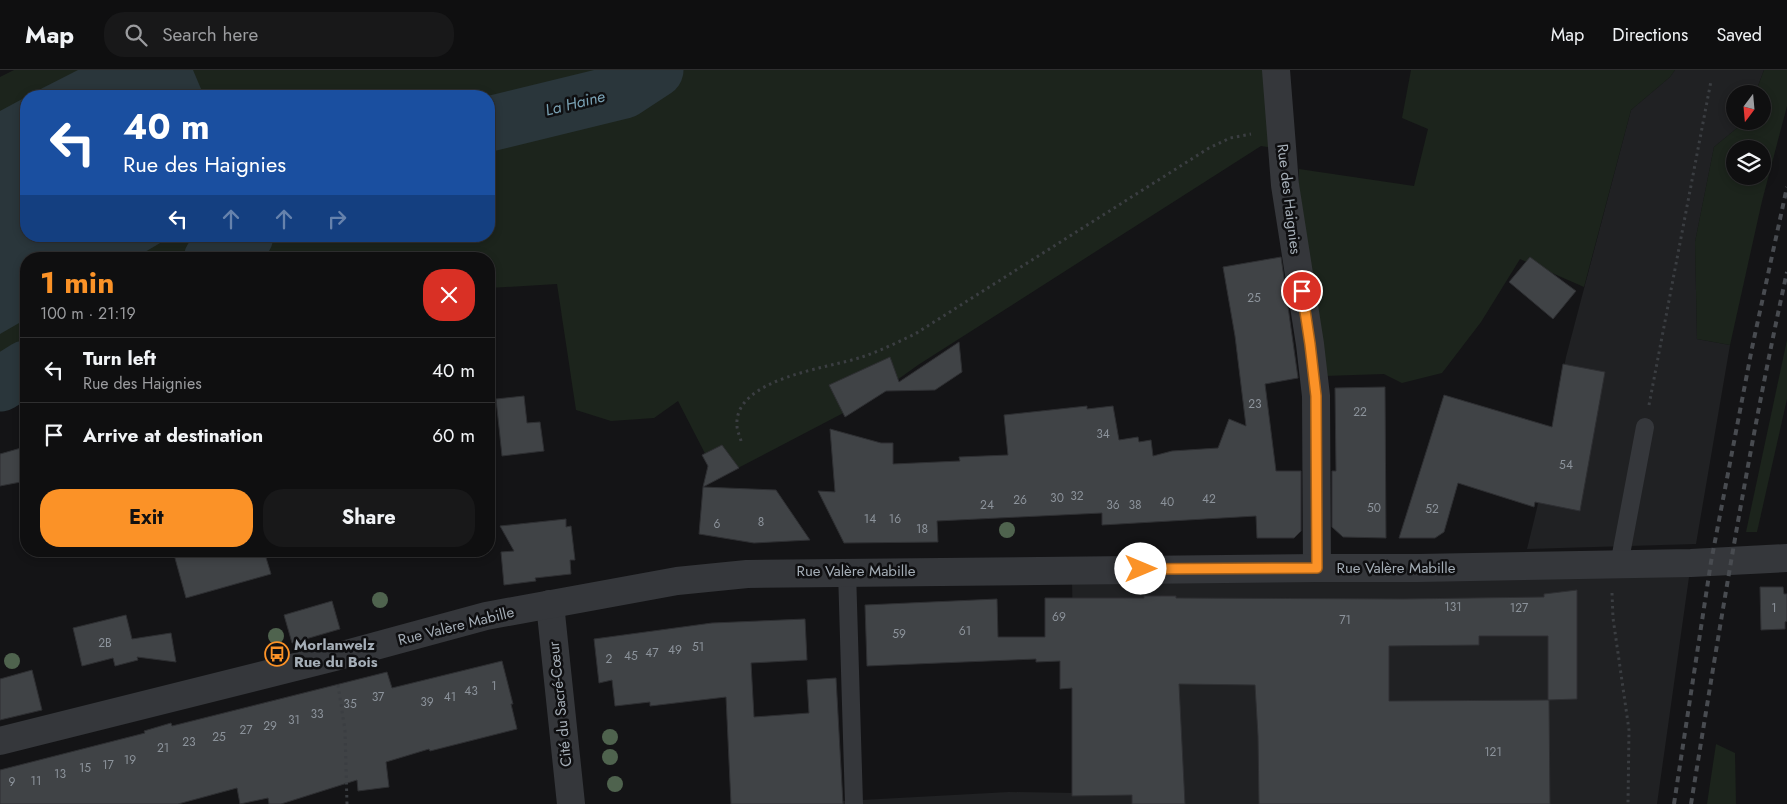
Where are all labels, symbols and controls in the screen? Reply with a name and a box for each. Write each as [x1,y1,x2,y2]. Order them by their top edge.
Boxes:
search box [104,12,454,57]
text: Map [25,17,74,52]
icon: search [122,21,150,49]
text: Search here [162,21,258,48]
text: Map [1551,22,1584,48]
text: Directions [1612,22,1688,48]
text: Saved [1716,22,1762,48]
water label: La Haine [543,84,607,122]
north arrow [1726,85,1771,130]
map controls [1726,85,1771,185]
text: 40 m [123,102,210,152]
icon: left [40,110,105,175]
button: layers [1726,140,1771,185]
street label: Rue des Haignies [1271,142,1307,256]
text: Rue des Haignies [123,148,286,180]
icon: left [164,205,192,233]
icon: ahead [217,205,245,233]
icon: ahead [270,205,298,233]
icon: right [323,205,351,233]
text: 1 min [40,261,114,304]
button: close [423,269,475,321]
pin [1281,270,1323,312]
icon: arrive [1288,277,1316,305]
house number: 25 [1247,289,1261,307]
text: 100 m · 21:19 [40,302,136,325]
text: Turn left [83,345,156,372]
icon: left [40,356,68,384]
text: 40 m [432,357,475,384]
text: Rue des Haignies [83,372,202,395]
house number: 23 [1248,395,1262,413]
house number: 22 [1353,403,1367,421]
icon: arrive [40,421,68,449]
text: Arrive at destination [83,422,263,449]
text: 60 m [432,422,475,449]
house number: 34 [1096,425,1110,443]
house number: 54 [1559,456,1573,474]
house number: 32 [1070,487,1084,505]
button: Exit [40,489,253,547]
button: Share [263,489,475,547]
house number: 30 [1050,489,1064,507]
house number: 42 [1202,490,1216,508]
house number: 26 [1013,491,1027,509]
house number: 40 [1160,493,1174,511]
house number: 24 [980,496,994,514]
house number: 36 [1106,496,1120,514]
house number: 38 [1128,496,1142,514]
house number: 50 [1367,499,1381,517]
house number: 52 [1425,500,1439,518]
house number: 14 [864,510,876,528]
house number: 16 [889,510,901,528]
house number: 8 [758,513,764,531]
house number: 6 [714,515,721,533]
house number: 18 [916,520,928,538]
position arrow [1114,542,1166,594]
street label: Rue Valère Mabille [1337,557,1456,579]
street label: Rue Valère Mabille [797,560,916,582]
house number: 131 [1444,598,1462,616]
house number: 127 [1510,599,1529,617]
house number: 1 [1771,599,1777,617]
street label: Rue Valère Mabille [396,601,517,651]
house number: 69 [1052,608,1066,626]
house number: 71 [1339,611,1351,629]
house number: 61 [959,622,971,640]
house number: 59 [892,625,906,643]
house number: 2B [98,634,112,652]
place label: Morlanwelz Rue du Bois [294,634,378,673]
house number: 51 [692,638,704,656]
street label: Cité du Sacré-Cœur [542,639,578,768]
bus stop icon: Morlanwelz Rue du Bois [264,641,290,667]
house number: 49 [668,641,682,659]
house number: 47 [645,644,659,662]
house number: 45 [624,647,638,665]
house number: 2 [606,650,613,668]
house number: 1 [491,677,497,695]
house number: 43 [464,682,478,700]
house number: 37 [372,688,385,706]
house number: 41 [444,688,456,706]
house number: 39 [420,693,434,711]
house number: 35 [343,695,357,713]
house number: 33 [310,705,324,723]
house number: 31 [288,711,300,729]
house number: 29 [263,717,277,735]
house number: 27 [239,721,253,739]
house number: 25 [212,728,226,746]
house number: 23 [182,733,196,751]
house number: 21 [157,739,169,757]
house number: 121 [1484,743,1502,761]
house number: 19 [124,751,136,769]
house number: 17 [102,756,115,774]
house number: 15 [79,759,91,777]
house number: 13 [54,765,66,783]
house number: 11 [31,772,41,790]
house number: 9 [9,773,16,791]

